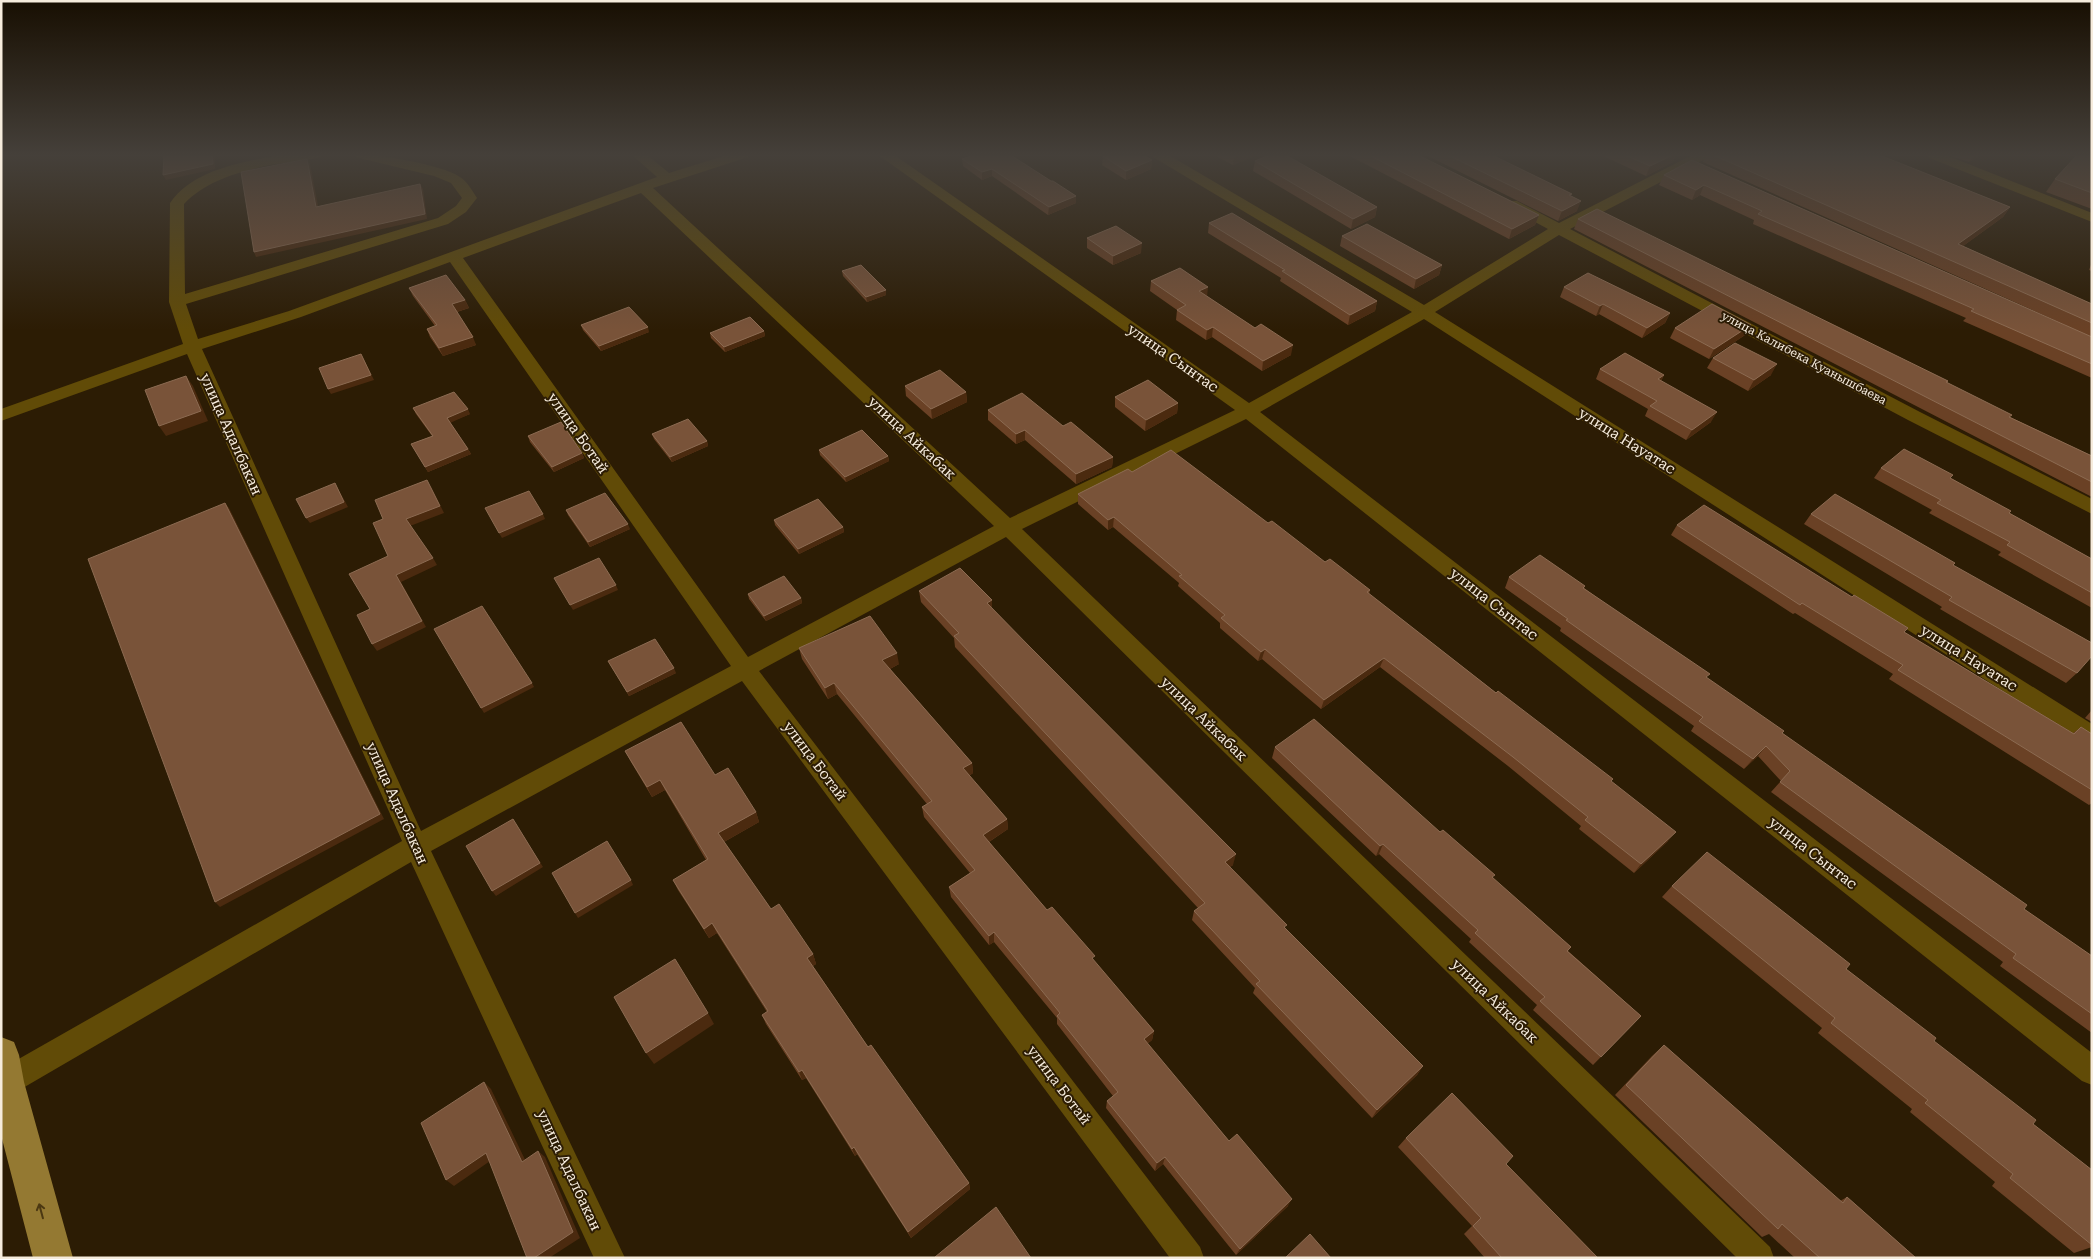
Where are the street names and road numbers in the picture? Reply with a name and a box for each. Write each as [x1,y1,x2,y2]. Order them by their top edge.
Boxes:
street label: улица Калибека Куанышбаева [1719,308,1889,408]
street label: улица Сынтас [1124,320,1222,396]
street label: улица Адалбакан [196,370,266,498]
street label: улица Ботай [543,389,613,477]
street label: улица Айкабак [864,393,960,484]
street label: улица Науатас [1575,404,1679,478]
street label: улица Сынтас [1446,564,1542,644]
street label: улица Науатас [1917,621,2021,695]
street label: улица Айкабак [1157,673,1252,765]
street label: улица Ботай [779,718,851,804]
street label: улица Адалбакан [362,739,432,867]
street label: улица Сынтас [1765,813,1861,893]
street label: улица Айкабак [1448,955,1543,1047]
street label: улица Ботай [1023,1042,1095,1128]
street label: улица Адалбакан [533,1107,605,1234]

